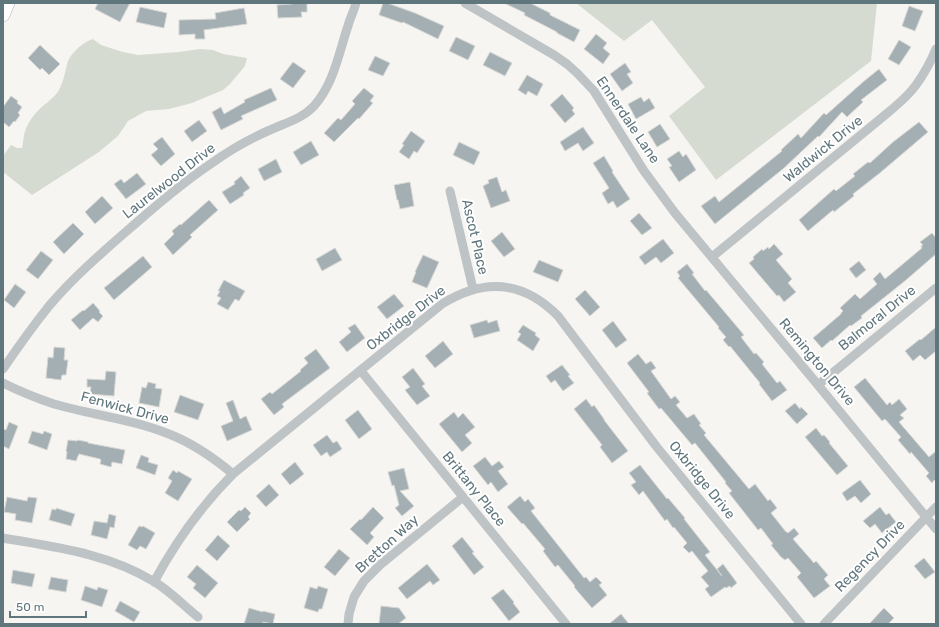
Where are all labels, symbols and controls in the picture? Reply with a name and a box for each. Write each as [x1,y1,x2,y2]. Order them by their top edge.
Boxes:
street label: Ennerdale Lane [593,73,663,167]
street label: Waldwick Drive [780,112,866,186]
street label: Laurelwood Drive [119,139,219,222]
street label: Ascot Place [458,198,492,276]
street label: Oxbridge Drive [363,282,449,354]
street label: Balmoral Drive [835,282,919,354]
street label: Remington Drive [776,315,859,409]
street label: Fenwick Drive [79,388,171,428]
street label: Oxbridge Drive [665,437,739,523]
street label: Brittany Place [439,448,509,530]
street label: Bretton Way [352,511,422,577]
street label: Regency Drive [831,516,909,596]
scale bar [10,593,86,619]
text: 50 m [16,600,44,614]

